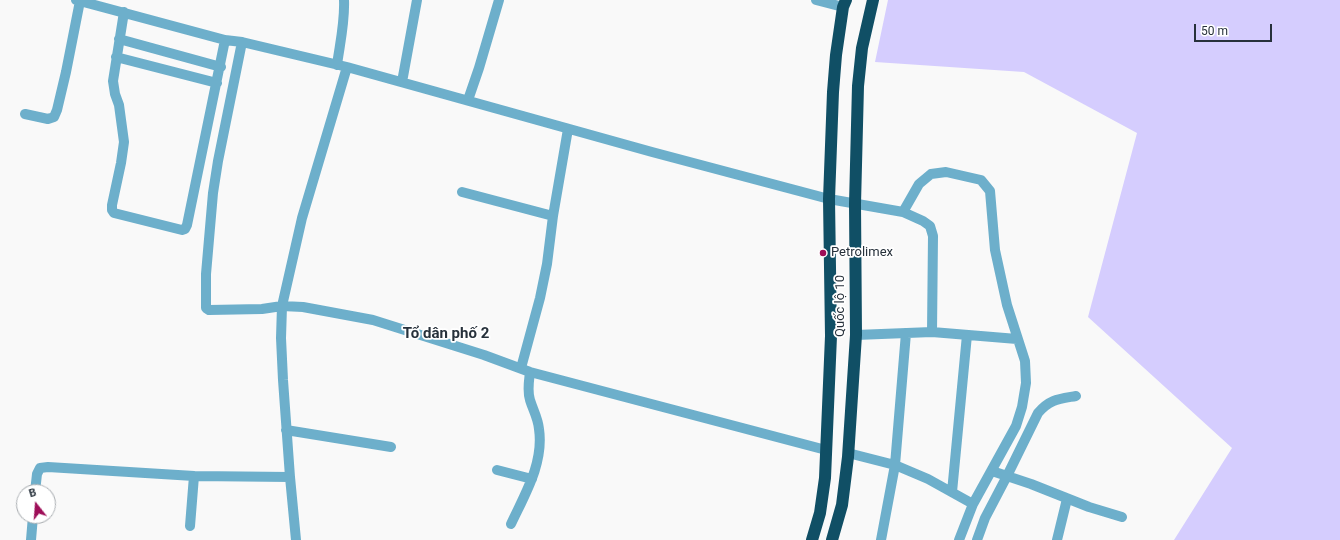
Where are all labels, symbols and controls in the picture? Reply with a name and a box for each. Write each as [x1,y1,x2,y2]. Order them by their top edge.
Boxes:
scale bar [1196,16,1274,42]
text: 50 m [1201,24,1228,38]
place label: Petrolimex [831,245,893,261]
marker: Petrolimex [818,248,828,258]
street label: Quốc lộ 10 [833,275,849,337]
district label: Tổ dân phố 2 [403,325,489,343]
north arrow [16,484,56,524]
text: B [27,486,38,500]

